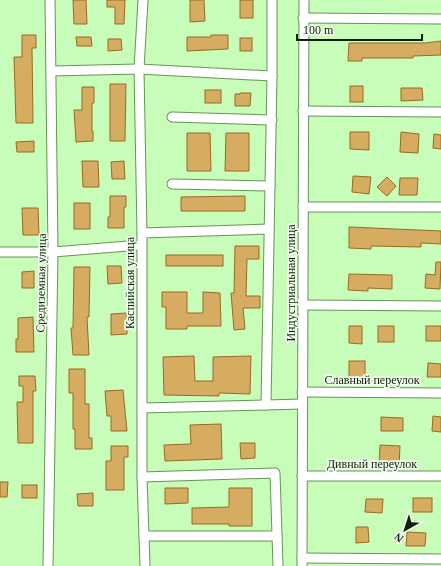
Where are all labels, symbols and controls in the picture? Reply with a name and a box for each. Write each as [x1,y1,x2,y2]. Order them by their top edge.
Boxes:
scale bar [297,16,422,42]
text: 100 m [303,23,334,37]
street label: Индустриальная улица [284,224,298,342]
street label: Средиземная улица [33,233,49,333]
street label: Каспийская улица [123,236,137,329]
street label: Славный переулок [325,373,420,387]
street label: Дивный переулок [327,457,417,471]
north arrow [385,510,425,550]
text: N [392,531,406,545]

